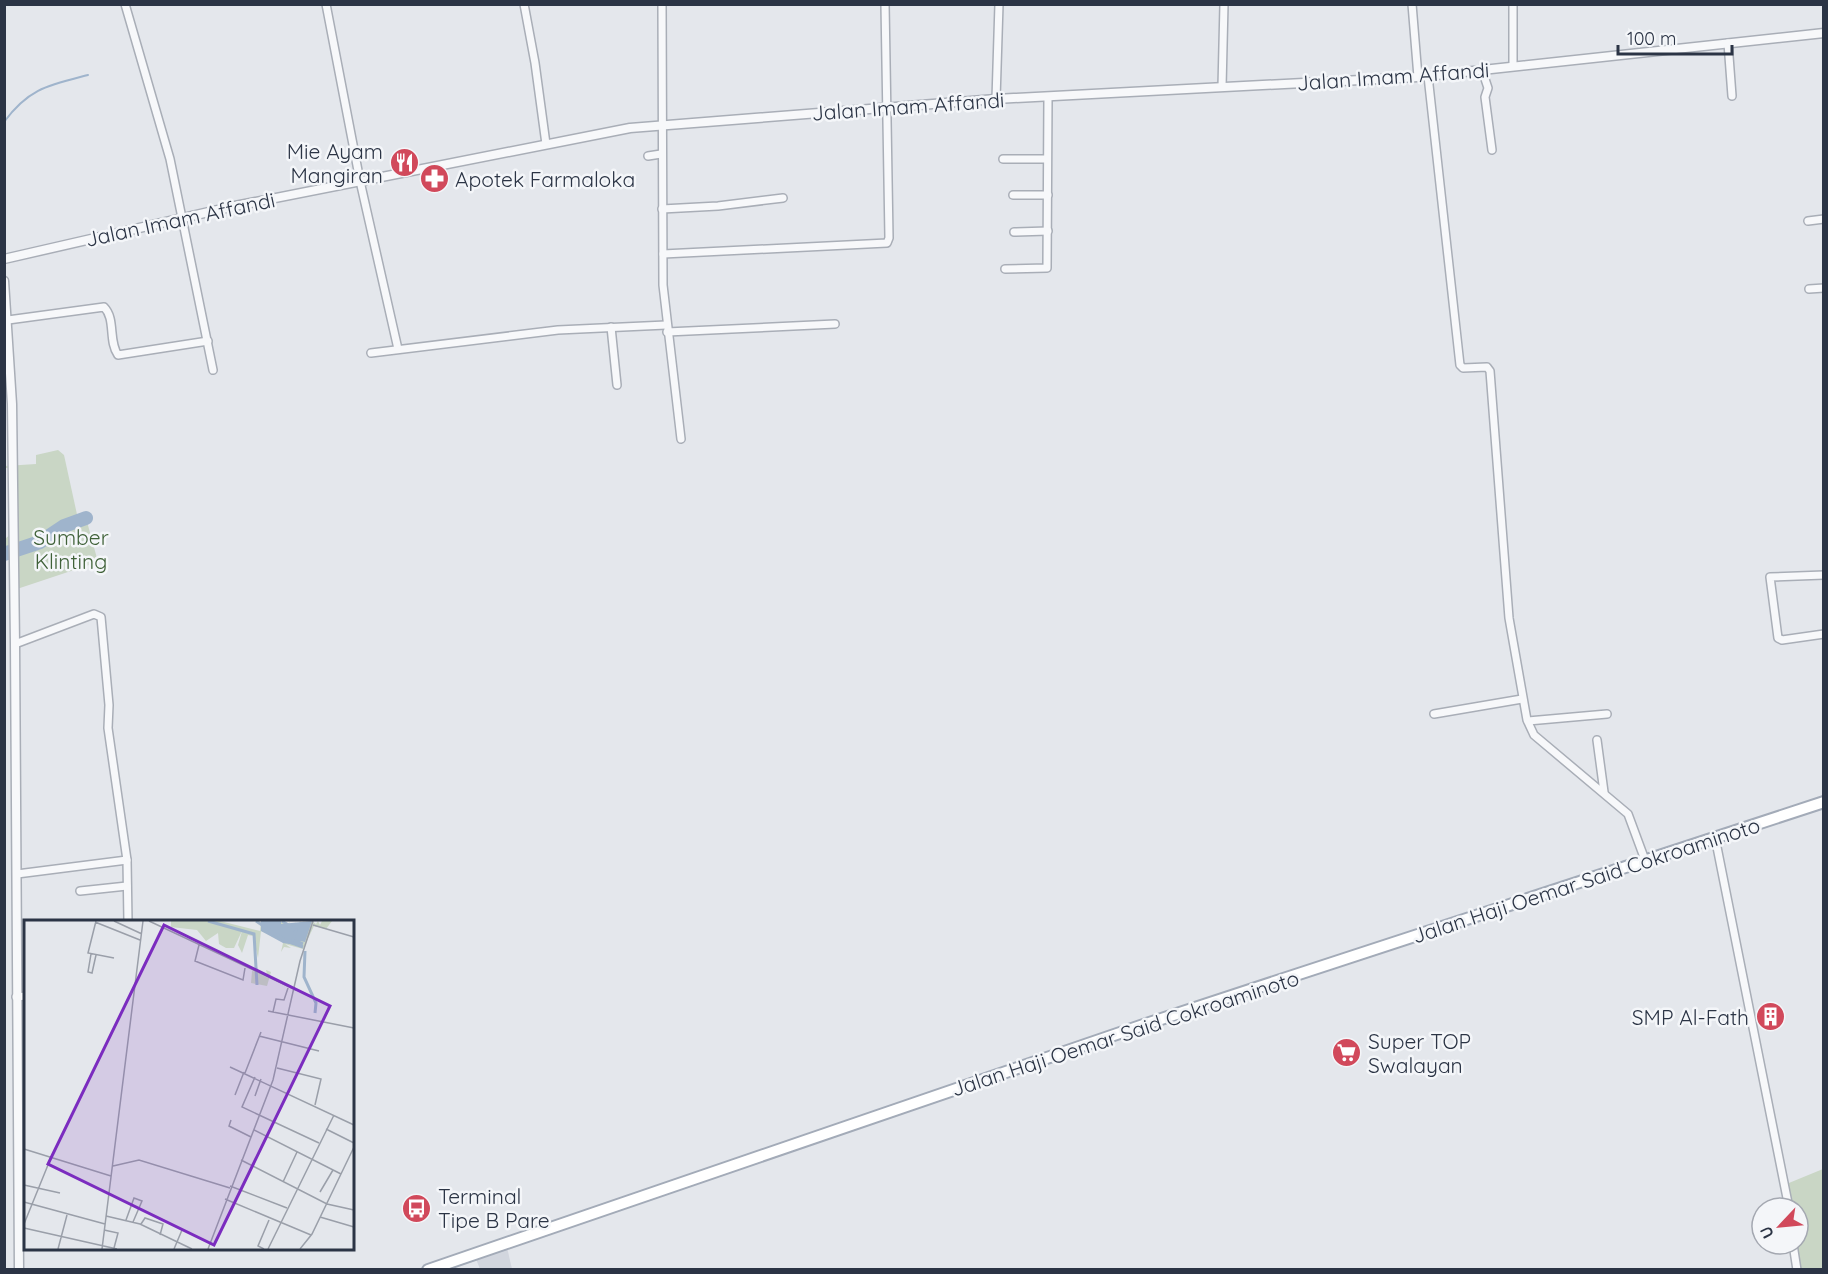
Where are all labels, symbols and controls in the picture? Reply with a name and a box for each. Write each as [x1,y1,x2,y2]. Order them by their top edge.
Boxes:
scale bar [1618,18,1732,56]
text: 100 m [1627,27,1676,50]
street label: Jalan Imam Affandi [1296,56,1490,96]
street label: Jalan Imam Affandi [811,86,1005,126]
place label: Mie Ayam Mangiran [287,138,383,188]
restaurant icon: Mie Ayam Mangiran [388,147,420,179]
pharmacy icon: Apotek Farmaloka [418,163,450,195]
place label: Apotek Farmaloka [455,166,635,192]
street label: Jalan Imam Affandi [83,186,277,252]
park label: Sumber Klinting [33,524,109,574]
street label: Jalan Haji Oemar Said Cokroaminoto [1409,811,1763,949]
inset map [24,920,354,1250]
street label: Jalan Haji Oemar Said Cokroaminoto [948,964,1302,1102]
building icon: SMP Al-Fath [1754,1001,1786,1033]
place label: SMP Al-Fath [1632,1004,1749,1030]
place label: Super TOP Swalayan [1368,1028,1471,1078]
supermarket icon: Super TOP Swalayan [1331,1037,1363,1069]
place label: Terminal Tipe B Pare [438,1183,550,1233]
bus stop icon: Terminal Tipe B Pare [401,1192,433,1224]
north arrow [1750,1196,1810,1256]
text: U [1755,1223,1778,1242]

